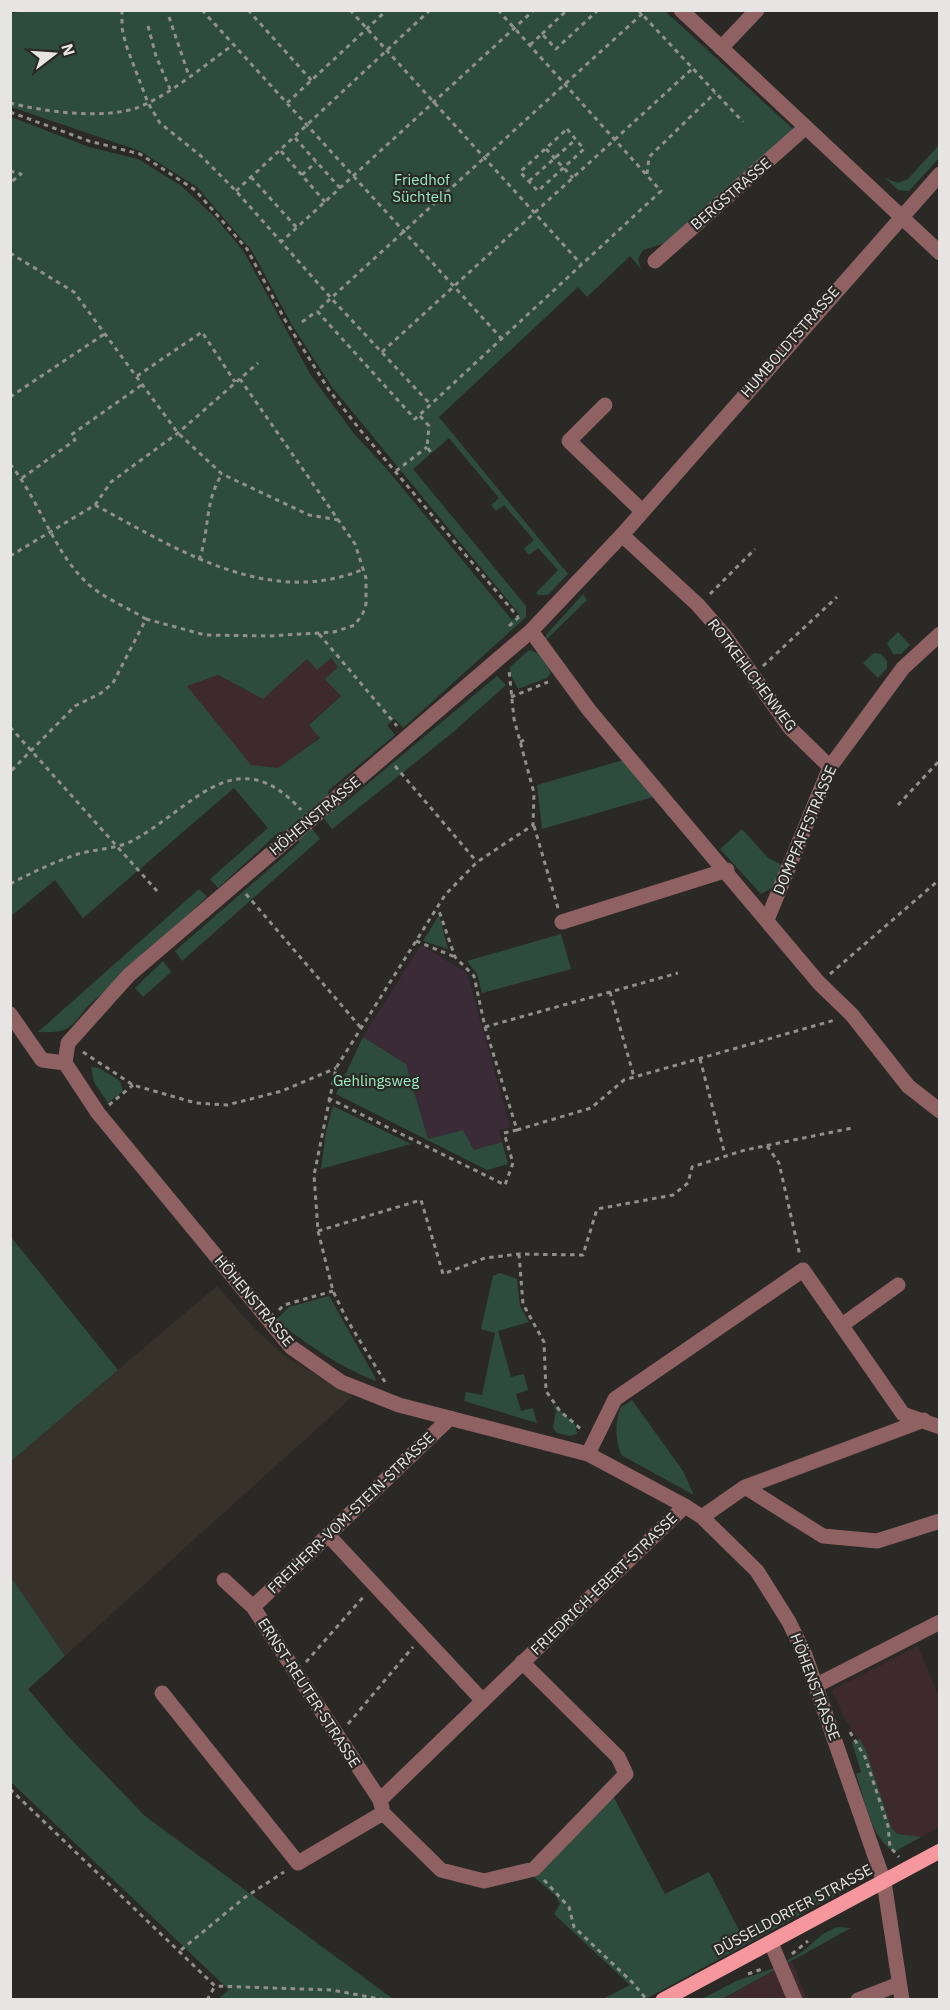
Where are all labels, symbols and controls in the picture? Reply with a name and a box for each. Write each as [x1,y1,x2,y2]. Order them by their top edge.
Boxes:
north arrow [24,24,84,84]
text: N [57,41,80,58]
street label: BERGSTRASSE [686,153,775,234]
park label: Friedhof Süchteln [392,170,452,206]
street label: HUMBOLDTSTRASSE [736,282,843,401]
street label: ROTKEHLCHENWEG [704,615,801,735]
street label: DOMPFAFFSTRASSE [769,762,840,897]
street label: HÖHENSTRASSE [265,772,364,859]
park label: Gehlingsweg [333,1071,419,1090]
street label: HÖHENSTRASSE [211,1251,298,1350]
street label: FREIHERR-VOM-STEIN-STRASSE [263,1428,438,1597]
street label: FRIEDRICH-EBERT-STRASSE [526,1508,681,1659]
street label: ERNST-REUTER-STRASSE [254,1614,365,1771]
street label: HÖHENSTRASSE [786,1630,845,1743]
street label: DÜSSELDORFER STRASSE [710,1860,875,1959]

